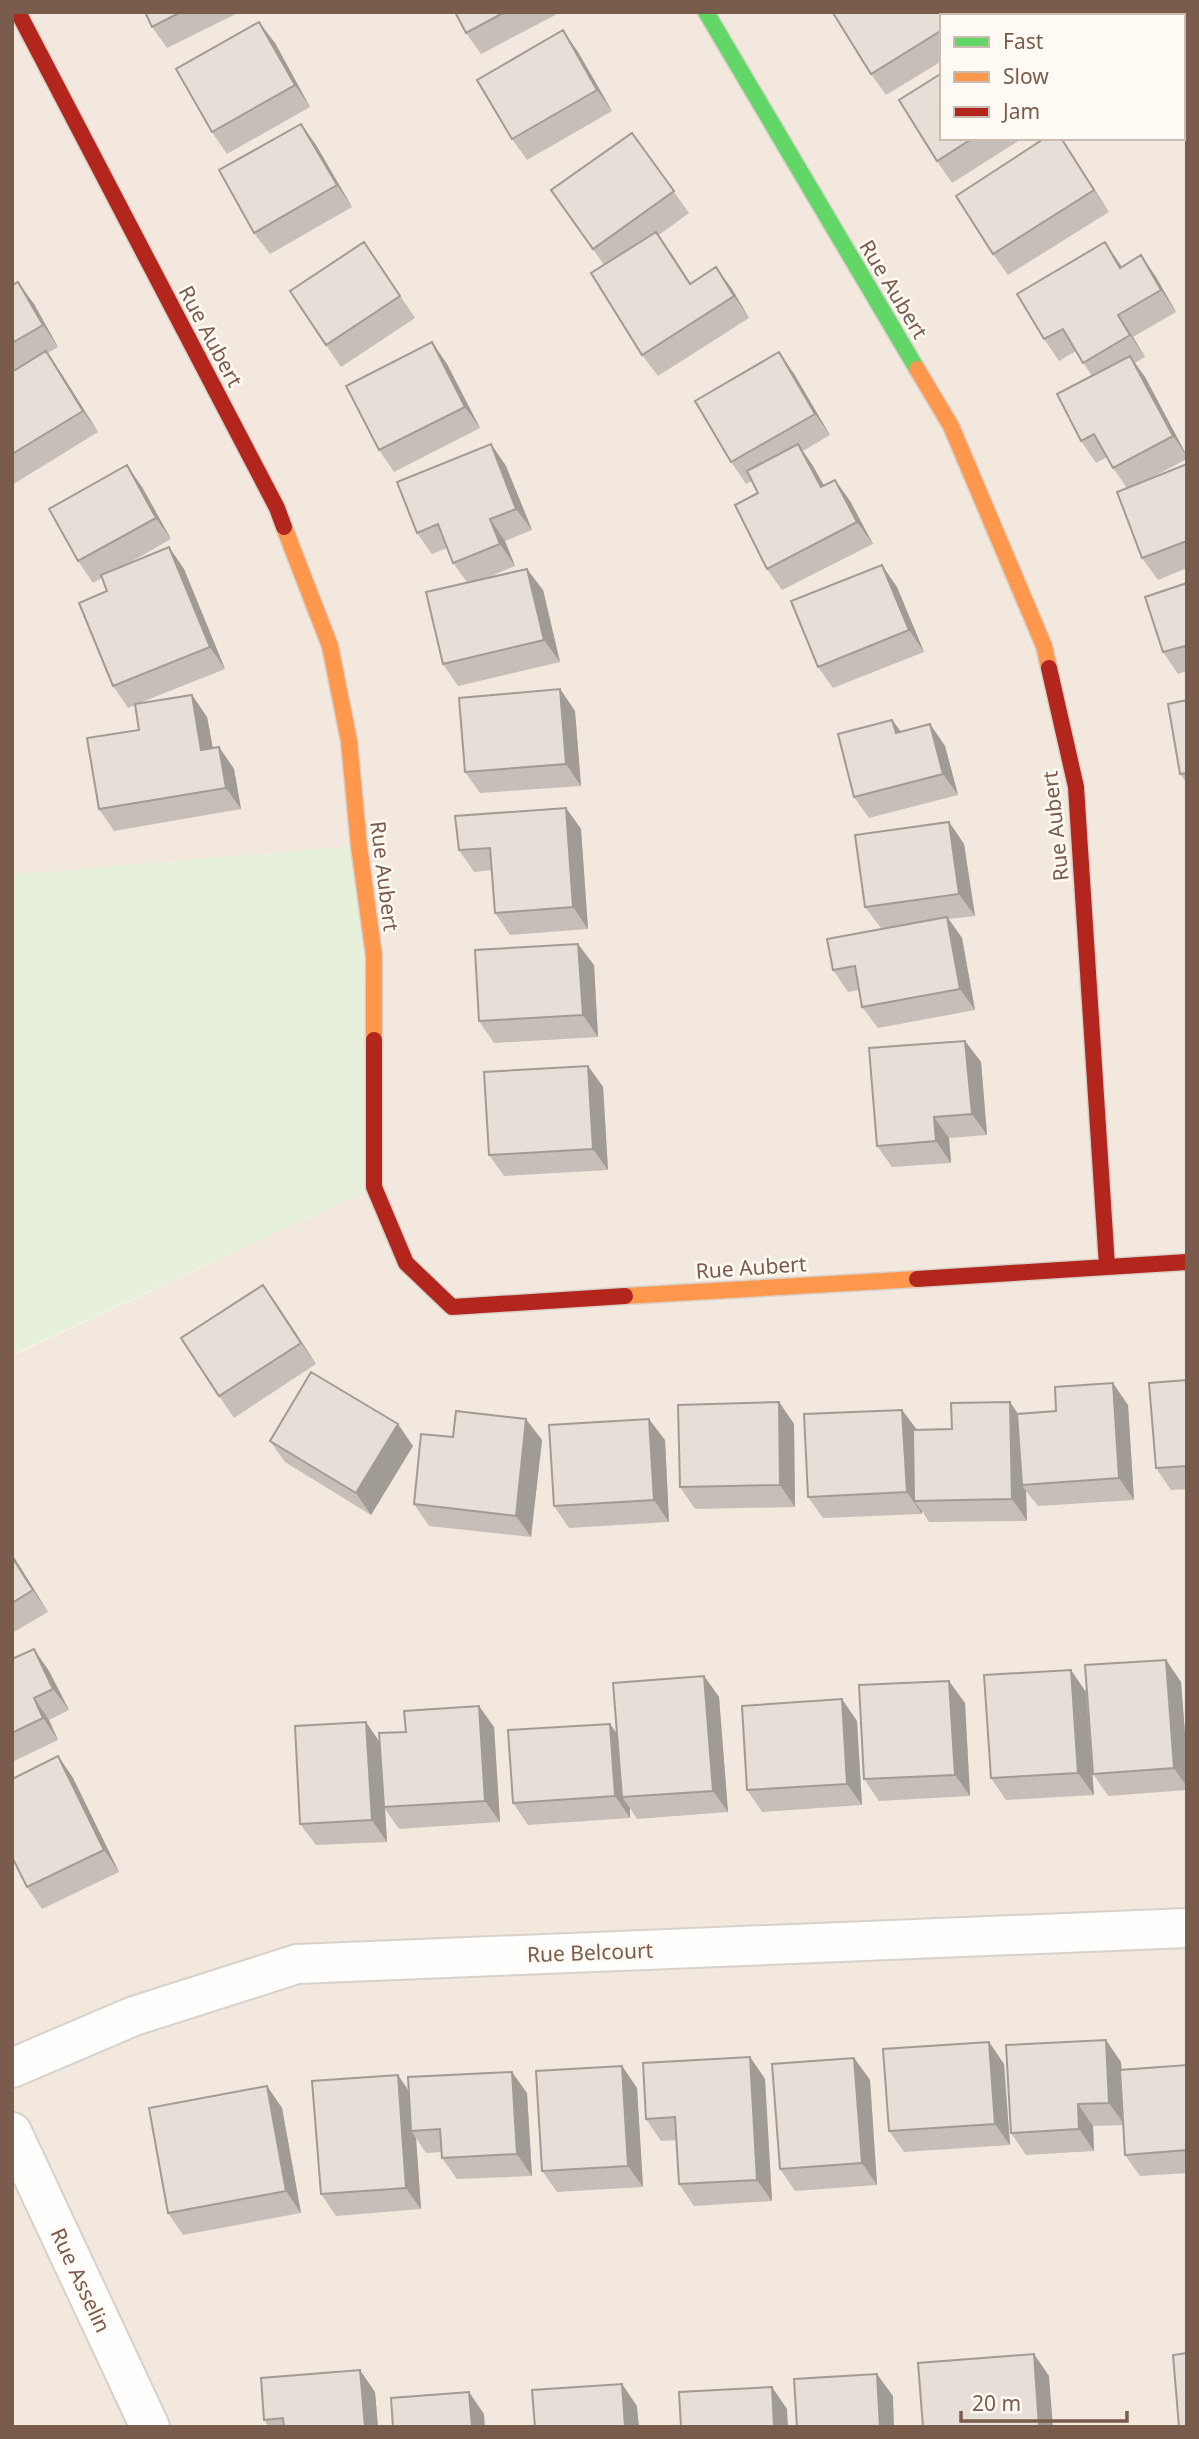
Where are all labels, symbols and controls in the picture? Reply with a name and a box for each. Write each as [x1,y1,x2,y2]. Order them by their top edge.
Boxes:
legend [940,14,1185,140]
text: Fast [1003,27,1044,55]
text: Slow [1003,62,1049,90]
text: Jam [1001,97,1040,125]
street label: Rue Aubert [853,234,935,344]
street label: Rue Aubert [173,281,250,392]
street label: Rue Aubert [1035,769,1075,883]
street label: Rue Aubert [364,819,406,933]
street label: Rue Aubert [695,1249,808,1285]
street label: Rue Belcourt [526,1936,654,1968]
street label: Rue Asselin [45,2223,117,2337]
scale bar [961,2380,1127,2424]
text: 20 m [972,2389,1021,2417]

